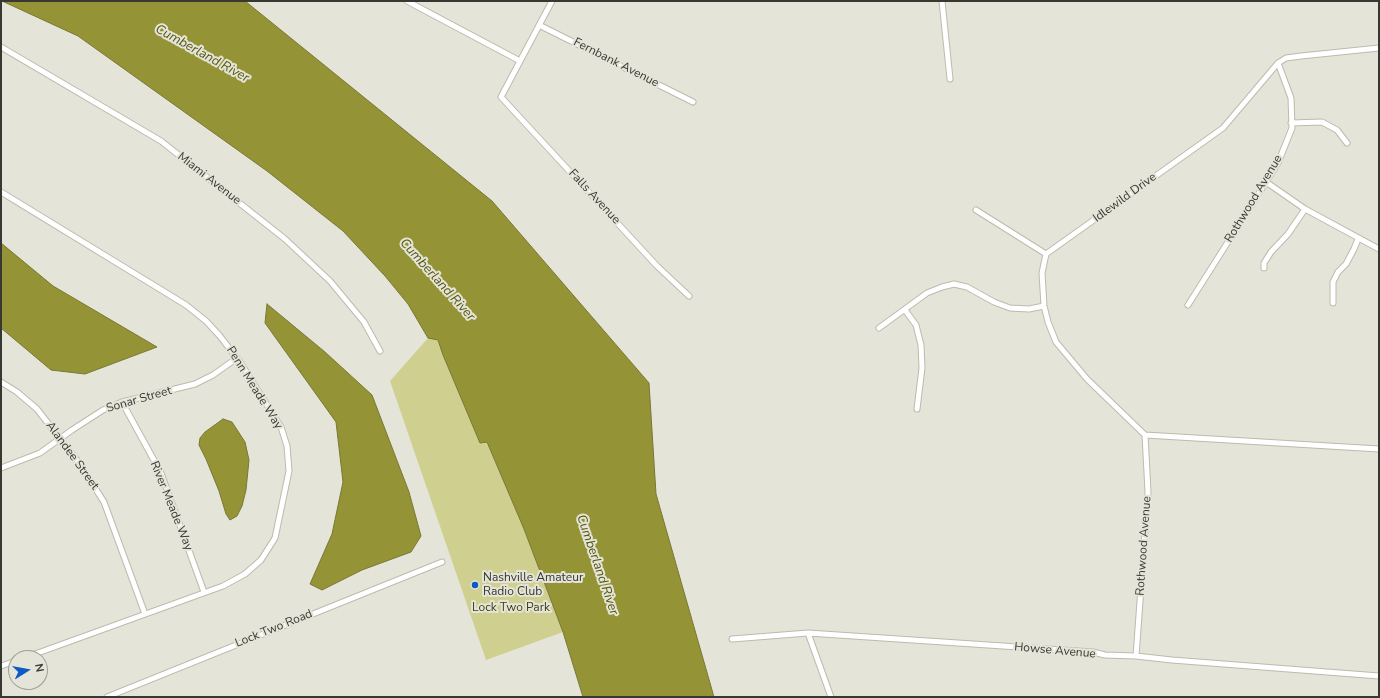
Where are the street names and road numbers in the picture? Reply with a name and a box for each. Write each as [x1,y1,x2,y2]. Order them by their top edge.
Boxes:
street label: Fernbank Avenue [571,35,661,91]
street label: Miami Avenue [174,150,244,208]
street label: Rothwood Avenue [1222,153,1286,245]
street label: Falls Avenue [565,167,623,227]
street label: Idlewild Drive [1091,170,1159,226]
street label: Penn Meade Way [223,344,285,432]
street label: Sonar Street [105,384,173,416]
street label: Alandee Street [42,419,102,493]
street label: River Meade Way [147,459,195,553]
street label: Rothwood Avenue [1133,496,1155,596]
street label: Lock Two Road [233,607,315,651]
street label: Howse Avenue [1014,640,1096,662]

